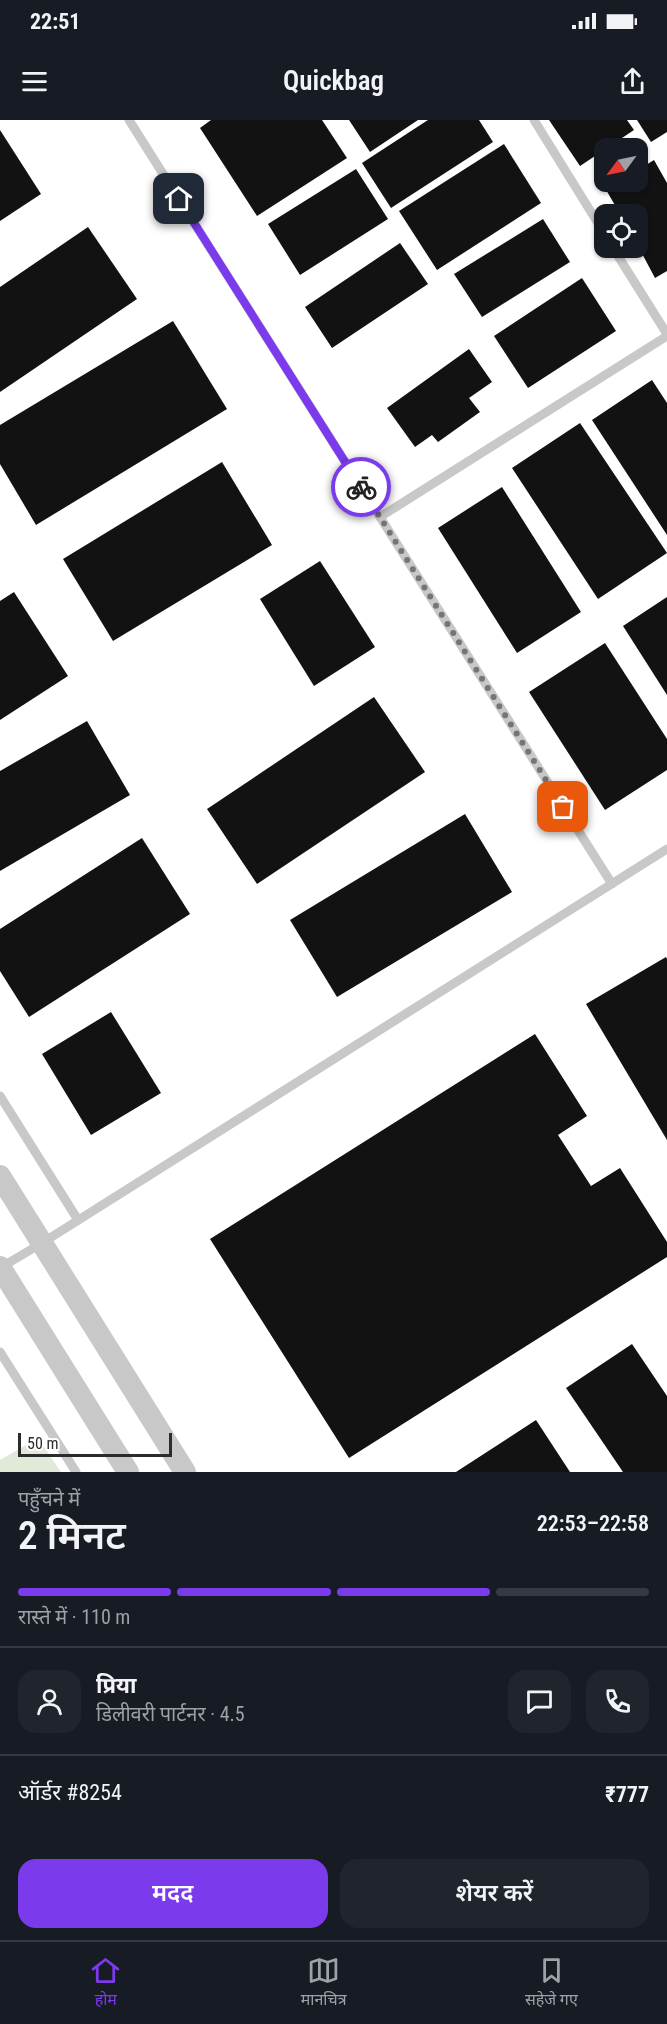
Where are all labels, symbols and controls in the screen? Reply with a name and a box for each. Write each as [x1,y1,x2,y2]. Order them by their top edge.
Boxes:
text: 22:51 [30,9,81,34]
icon: menu [18,65,51,98]
text: Quickbag [283,65,384,97]
icon: share [616,65,649,98]
north arrow [594,138,648,192]
map controls [594,138,648,258]
pin [153,173,204,224]
icon: home [162,182,195,215]
button: locate [594,204,648,258]
courier [331,457,391,517]
icon: bike [345,471,378,504]
pin [537,781,588,832]
icon: bag [546,790,579,823]
scale bar [18,1430,172,1458]
text: 50 m [27,1434,59,1453]
text: पहुँचने में [18,1487,80,1511]
text: 22:53–22:58 [537,1511,649,1536]
text: 2 मिनट [18,1513,126,1559]
text: रास्ते में · 110 m [18,1605,130,1629]
button: person [18,1670,81,1733]
button: chat [508,1670,571,1733]
button: phone [586,1670,649,1733]
text: प्रिया [96,1673,136,1698]
text: डिलीवरी पार्टनर · 4.5 [96,1702,245,1726]
text: ऑर्डर #8254 [18,1780,122,1805]
text: ₹777 [605,1782,649,1807]
button: मदद [18,1859,328,1928]
button: शेयर करें [340,1859,649,1928]
tab: होम [89,1954,122,2012]
tab: मानचित्र [301,1954,347,2012]
tab: सहेजे गए [525,1954,578,2012]

